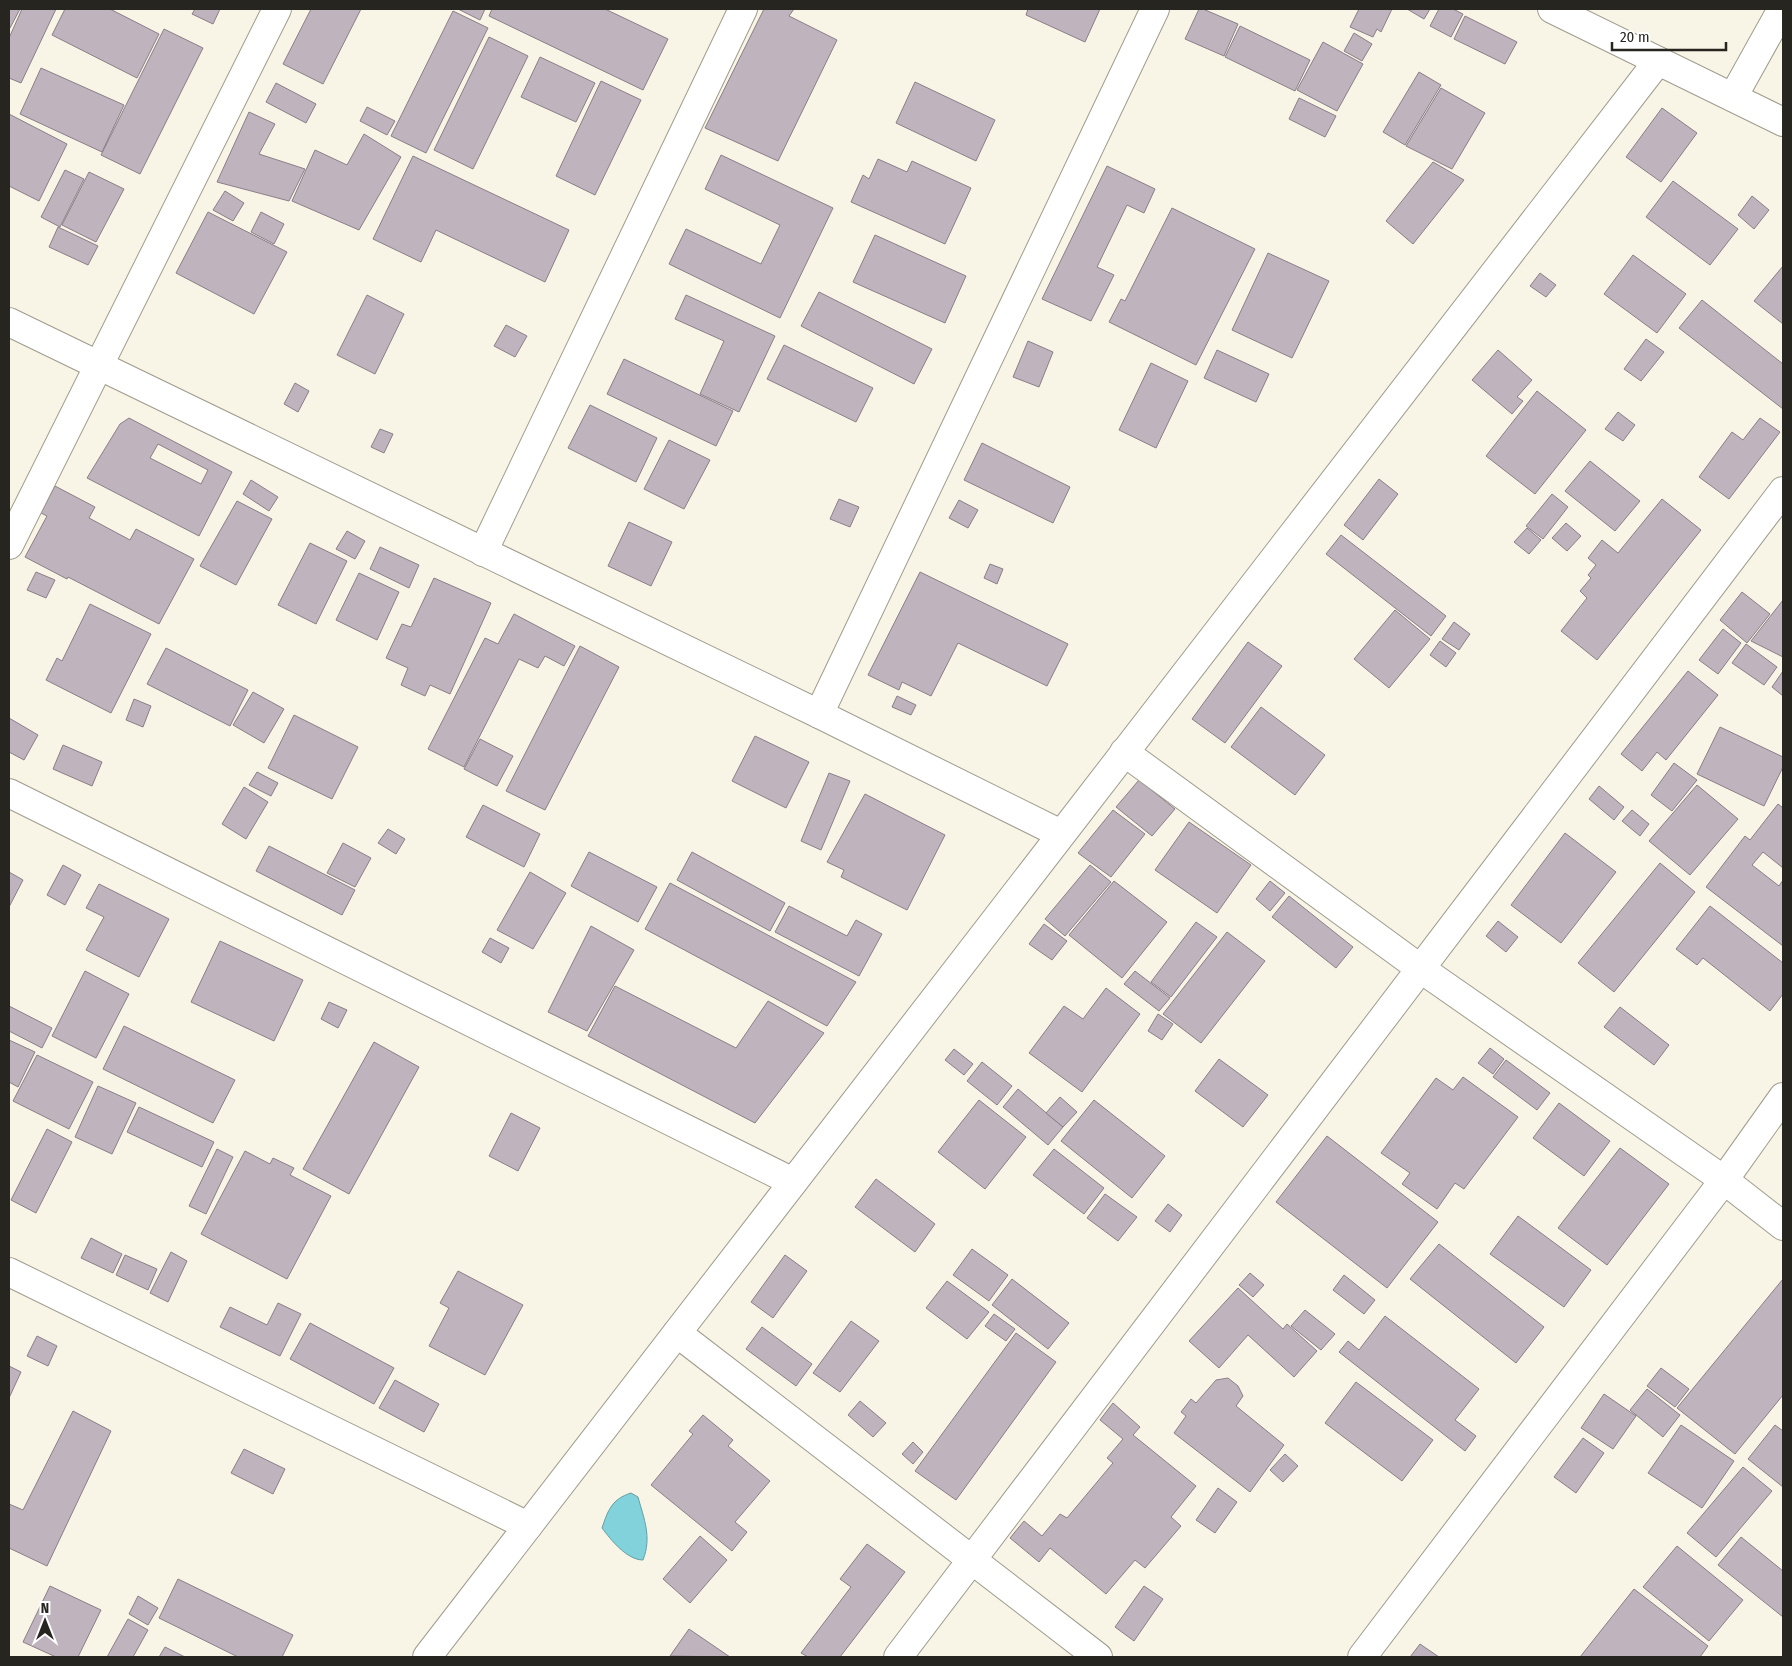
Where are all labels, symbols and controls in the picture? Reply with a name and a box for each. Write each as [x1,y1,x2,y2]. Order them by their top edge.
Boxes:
scale bar [1612,20,1726,52]
text: 20 m [1620,28,1650,46]
north arrow [20,1596,70,1646]
text: N [41,1600,49,1617]

